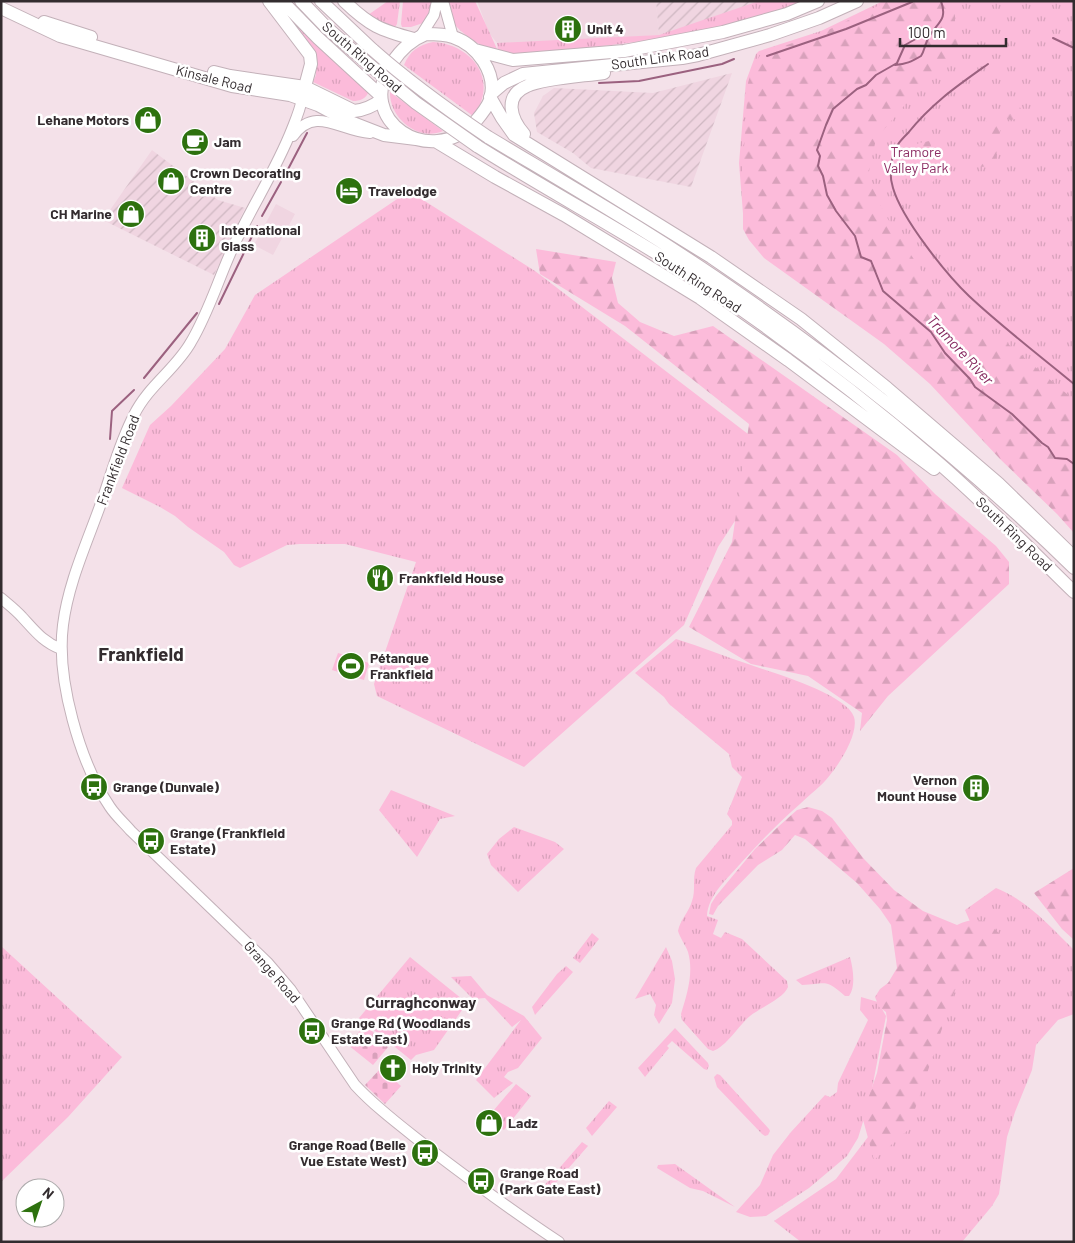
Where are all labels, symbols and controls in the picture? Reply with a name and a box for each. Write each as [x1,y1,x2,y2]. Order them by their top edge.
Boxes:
building icon: Unit 4 [553,14,583,44]
scale bar [900,15,1006,47]
street label: South Ring Road [319,18,406,96]
place label: Unit 4 [587,20,624,37]
text: 100 m [908,23,946,41]
street label: South Link Road [610,42,710,73]
street label: Kinsale Road [174,61,254,96]
shop icon: Lehane Motors [133,105,163,135]
place label: Lehane Motors [37,111,129,128]
cafe icon: Jam [180,127,210,157]
place label: Jam [214,133,242,150]
park label: Tramore Valley Park [883,143,949,176]
place label: Crown Decorating Centre [190,164,301,197]
shop icon: Crown Decorating Centre [156,166,186,196]
hotel icon: Travelodge [334,176,364,206]
place label: Travelodge [368,182,437,199]
shop icon: CH Marine [116,199,146,229]
place label: CH Marine [50,205,112,222]
place label: International Glass [221,221,301,254]
building icon: International Glass [187,223,217,253]
street label: South Ring Road [652,247,745,316]
water label: Tramore River [924,311,998,388]
street label: Frankfield Road [93,412,143,507]
street label: South Ring Road [973,493,1056,574]
restaurant icon: Frankfield House [365,563,395,593]
place label: Frankfield House [399,569,504,586]
district label: Frankfield [98,642,184,665]
place label: Pétanque Frankfield [370,649,433,682]
sports icon: Pétanque Frankfield [336,651,366,681]
place label: Vernon Mount House [877,771,957,804]
bus stop icon: Grange (Dunvale) [79,772,109,802]
building icon: Vernon Mount House [961,773,991,803]
place label: Grange (Dunvale) [113,778,219,795]
place label: Grange (Frankfield Estate) [170,824,285,857]
bus stop icon: Grange (Frankfield Estate) [136,826,166,856]
street label: Grange Road [241,937,304,1006]
district label: Curraghconway [366,992,476,1011]
place label: Grange Rd (Woodlands Estate East) [331,1014,471,1047]
bus stop icon: Grange Rd (Woodlands Estate East) [297,1016,327,1046]
church icon: Holy Trinity [378,1053,408,1083]
place label: Holy Trinity [412,1059,482,1076]
shop icon: Ladz [474,1108,504,1138]
place label: Ladz [508,1114,538,1131]
place label: Grange Road (Belle Vue Estate West) [289,1136,406,1169]
bus stop icon: Grange Road (Belle Vue Estate West) [410,1138,440,1168]
place label: Grange Road (Park Gate East) [499,1164,600,1197]
bus stop icon: Grange Road (Park Gate East) [466,1166,496,1196]
north arrow [15,1178,65,1228]
text: N [40,1183,58,1202]

